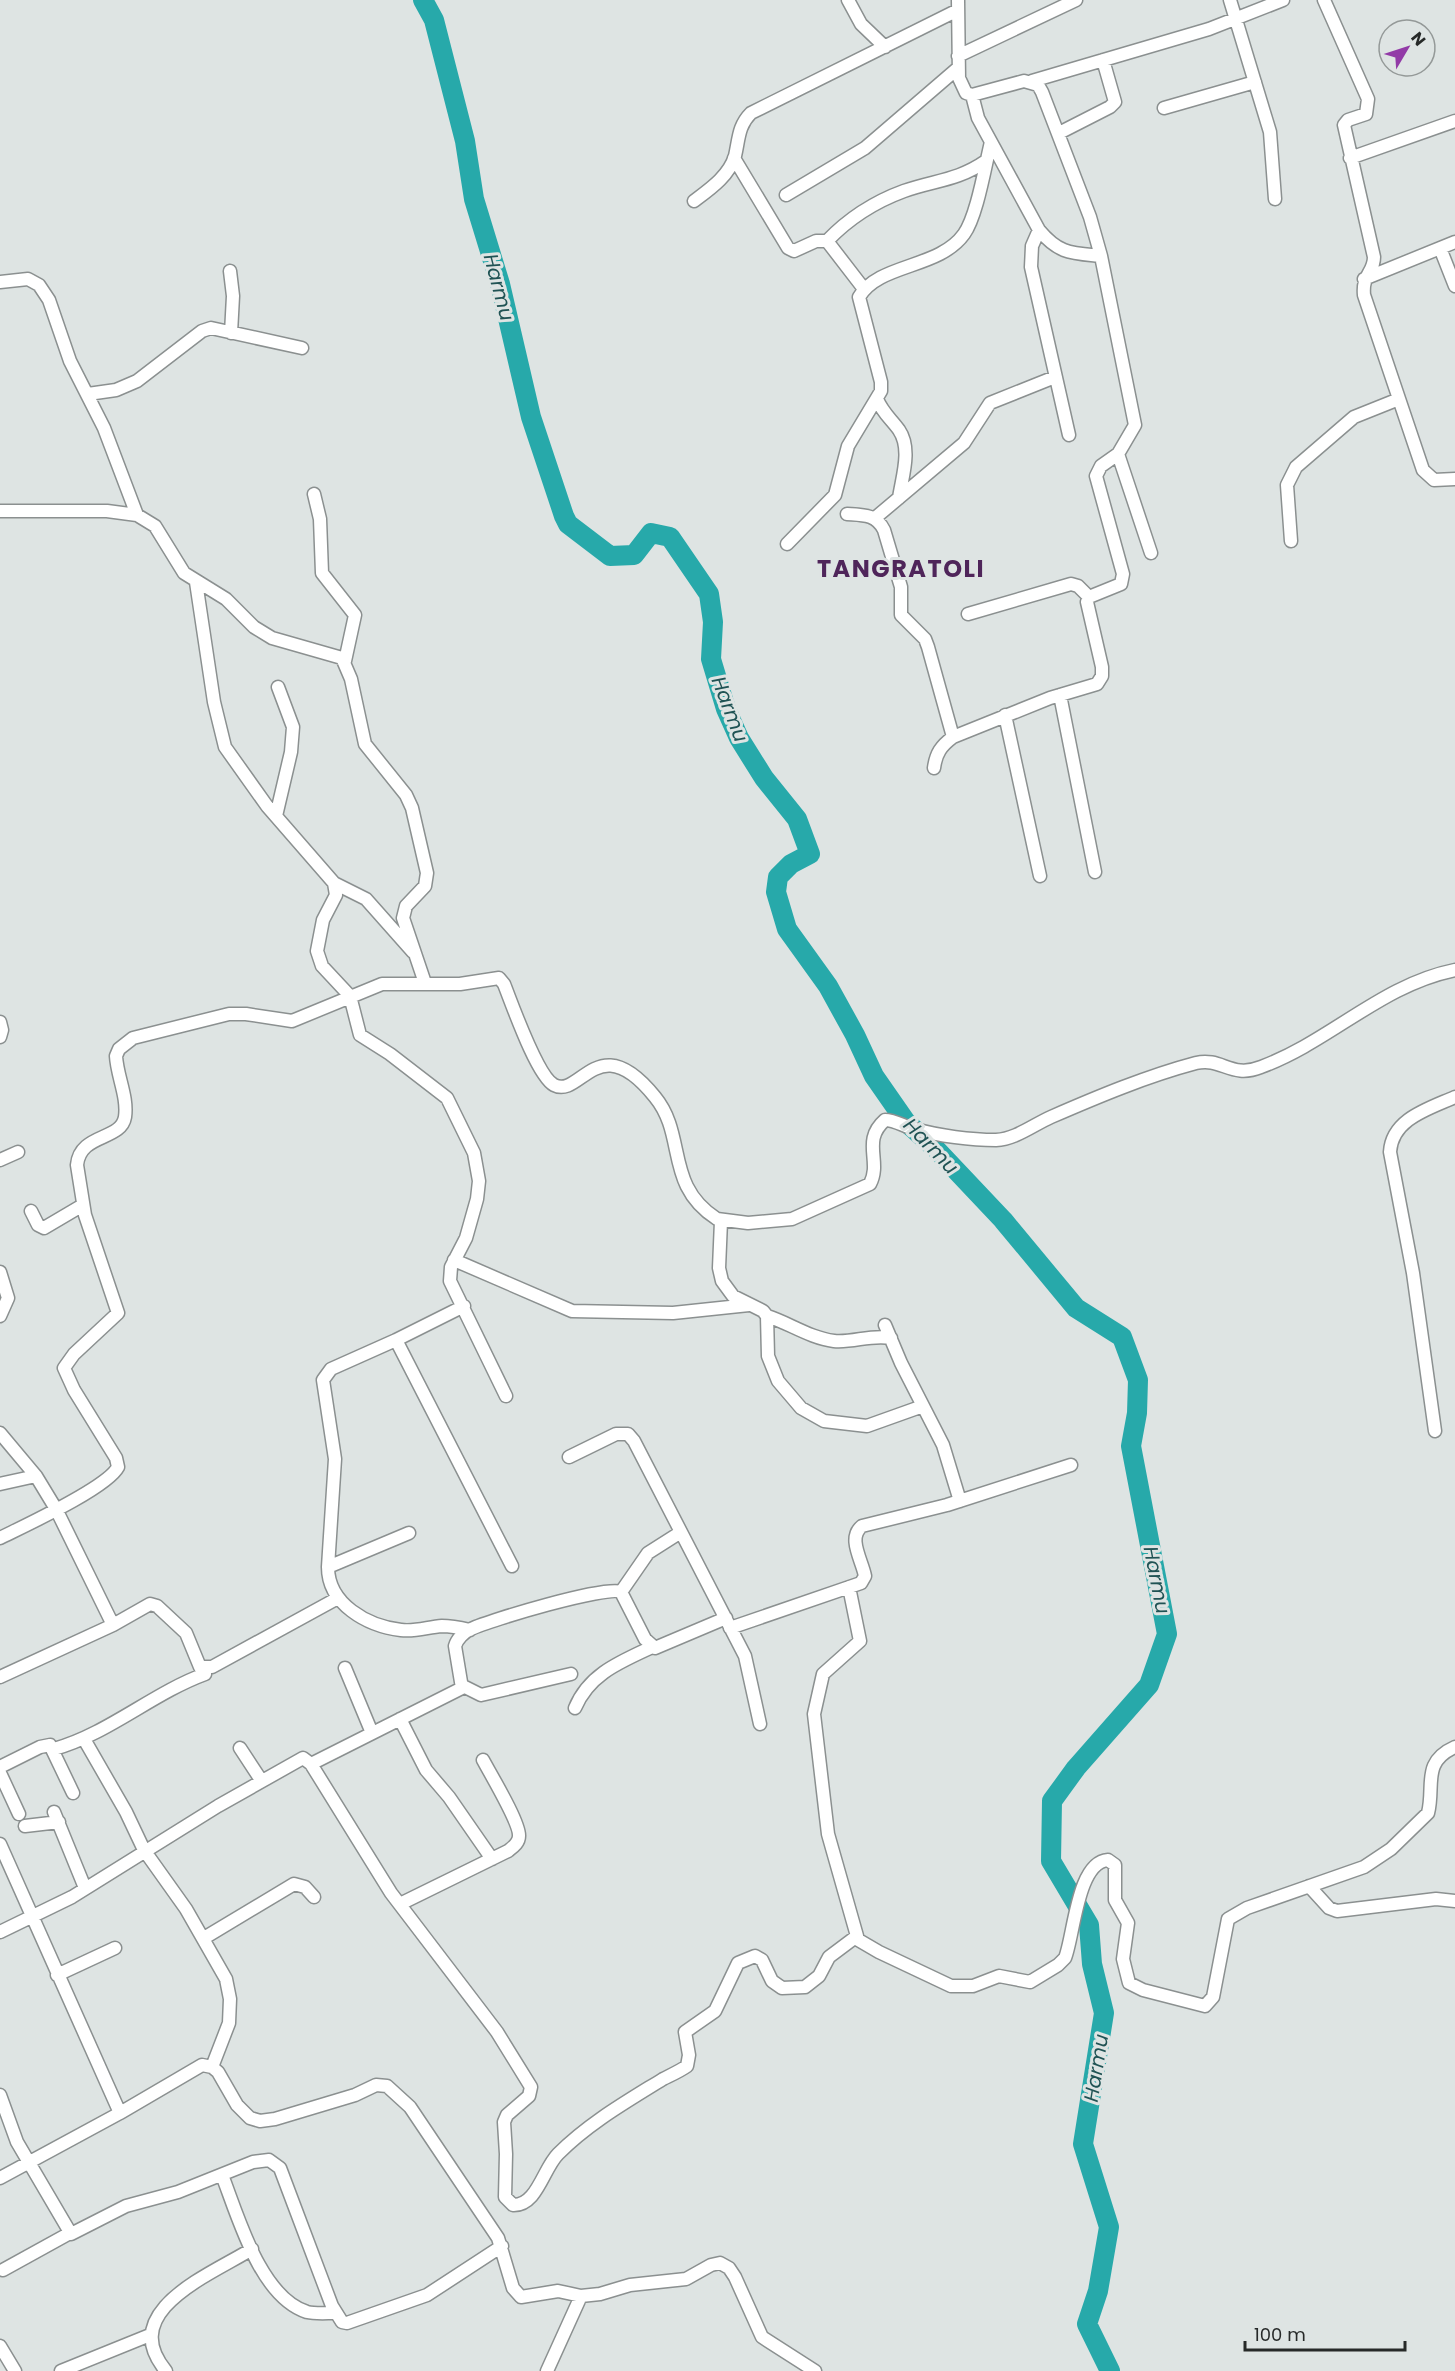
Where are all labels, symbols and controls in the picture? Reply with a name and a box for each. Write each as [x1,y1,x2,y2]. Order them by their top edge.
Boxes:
north arrow [1377,18,1437,78]
text: N [1406,27,1431,51]
water label: Harmu [477,250,521,324]
district label: TANGRATOLI [817,552,985,585]
water label: Harmu [705,672,755,746]
water label: Harmu [897,1112,965,1180]
water label: Harmu [1137,1544,1177,1616]
water label: Harmu [1077,2032,1115,2104]
scale bar [1245,2314,1406,2352]
text: 100 m [1254,2322,1306,2347]

